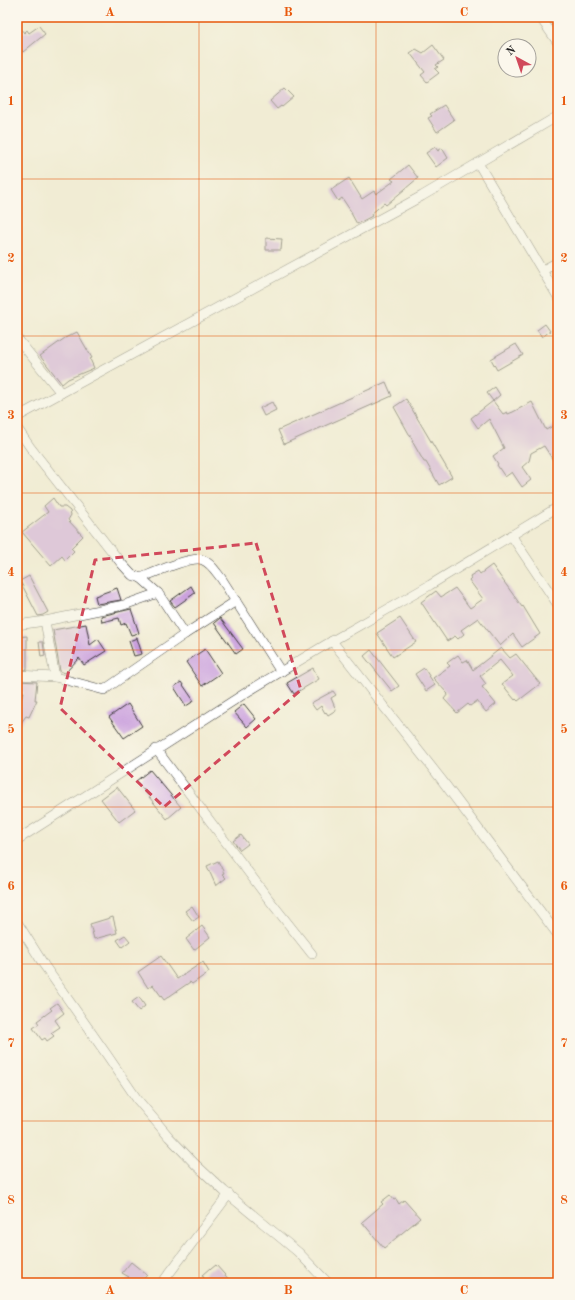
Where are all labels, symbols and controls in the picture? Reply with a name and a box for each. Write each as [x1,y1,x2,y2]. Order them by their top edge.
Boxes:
text: A [105,6,115,19]
text: B [283,6,293,19]
text: C [460,6,468,19]
north arrow [497,38,537,78]
text: N [505,44,519,58]
text: 1 [7,95,15,108]
text: 1 [560,95,568,108]
text: 2 [7,252,15,265]
text: 2 [560,252,568,265]
text: 3 [7,409,15,422]
text: 3 [560,409,568,422]
text: 4 [7,566,15,579]
text: 4 [560,566,568,579]
text: 5 [7,723,15,736]
text: 5 [560,723,568,736]
text: 6 [7,880,15,893]
text: 6 [560,880,568,893]
text: 7 [7,1037,15,1050]
text: 7 [560,1037,568,1050]
text: 8 [7,1194,15,1207]
text: 8 [560,1194,568,1207]
text: A [105,1284,115,1297]
text: B [283,1284,293,1297]
text: C [460,1284,468,1297]

